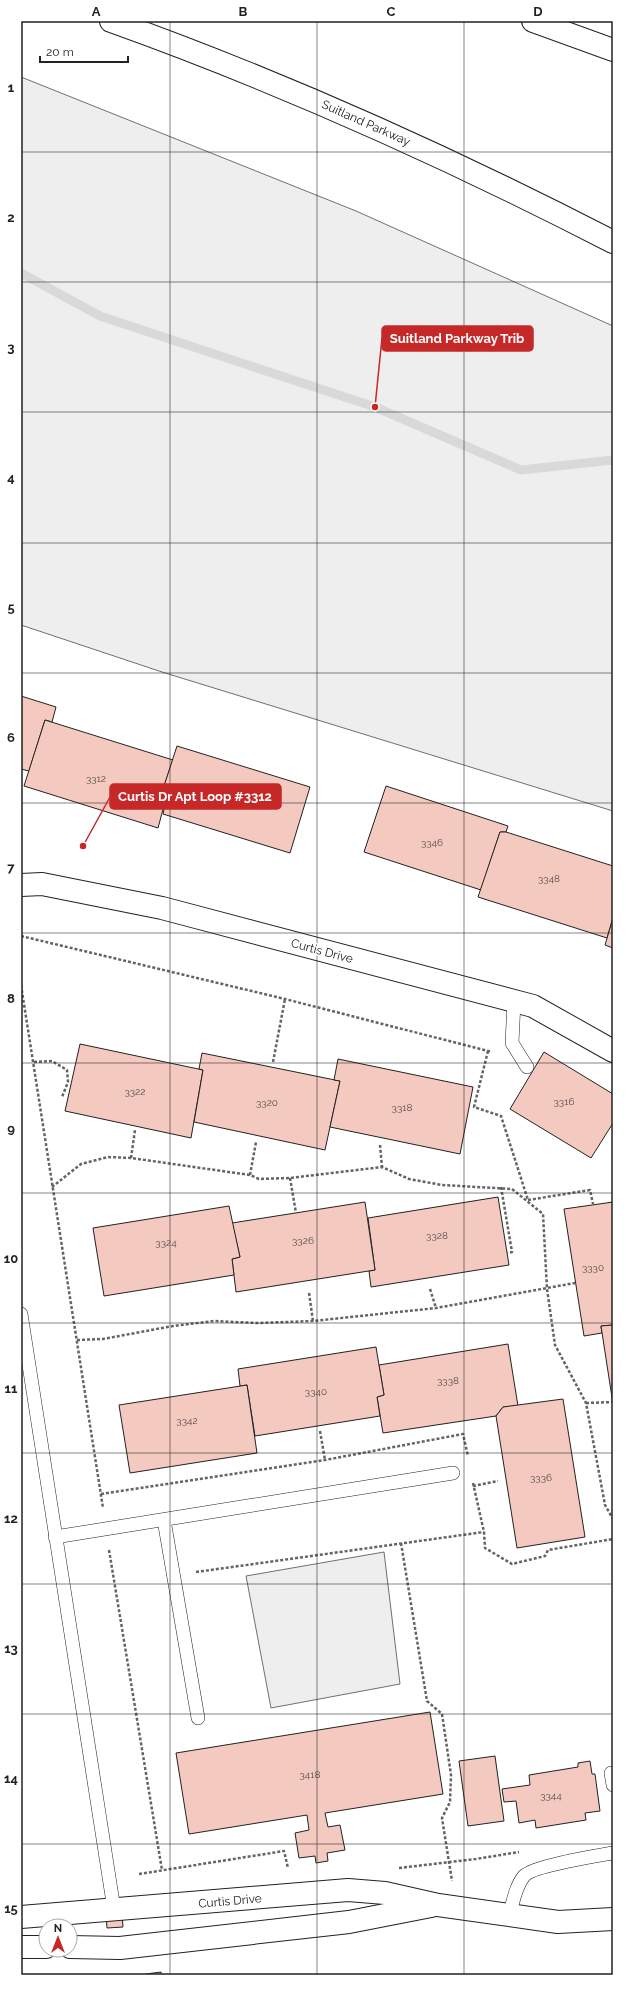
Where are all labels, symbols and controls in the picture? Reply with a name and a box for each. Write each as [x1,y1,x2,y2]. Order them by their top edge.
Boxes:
text: A [92,4,101,19]
text: B [239,4,248,19]
text: C [387,4,396,19]
text: D [533,4,543,19]
scale bar [40,38,128,64]
text: 20 m [46,45,74,59]
text: 1 [8,80,15,95]
street label: Suitland Parkway [320,97,413,149]
text: 2 [7,210,15,225]
callout: Suitland Parkway Trib [382,326,533,351]
text: Suitland Parkway Trib [390,331,524,346]
text: 3 [7,340,15,355]
text: 4 [7,470,15,485]
text: 5 [7,600,15,615]
text: 6 [7,730,15,745]
house number: 3312 [86,773,106,784]
callout: Curtis Dr Apt Loop #3312 [110,784,281,809]
text: Curtis Dr Apt Loop #3312 [118,789,272,804]
house number: 3346 [421,837,443,848]
text: 7 [7,860,15,875]
house number: 3348 [538,873,560,884]
street label: Curtis Drive [289,936,355,966]
text: 8 [7,991,15,1006]
house number: 3322 [124,1086,146,1097]
house number: 3316 [554,1096,575,1107]
house number: 3320 [256,1097,278,1108]
house number: 3318 [392,1102,413,1113]
text: 9 [7,1121,15,1136]
house number: 3328 [426,1230,448,1241]
house number: 3326 [292,1235,314,1246]
house number: 3324 [155,1237,177,1248]
text: 10 [4,1251,18,1266]
house number: 3330 [582,1262,604,1273]
house number: 3338 [437,1375,459,1386]
text: 11 [5,1381,18,1396]
house number: 3340 [305,1386,327,1397]
house number: 3342 [176,1415,198,1426]
house number: 3336 [530,1472,552,1483]
text: 12 [4,1511,18,1526]
text: 13 [4,1641,18,1656]
house number: 3418 [299,1769,321,1780]
text: 14 [4,1771,18,1786]
house number: 3344 [540,1790,562,1801]
street label: Curtis Drive [198,1891,262,1911]
text: 15 [4,1901,18,1916]
north arrow [38,1918,78,1958]
text: N [54,1922,62,1935]

